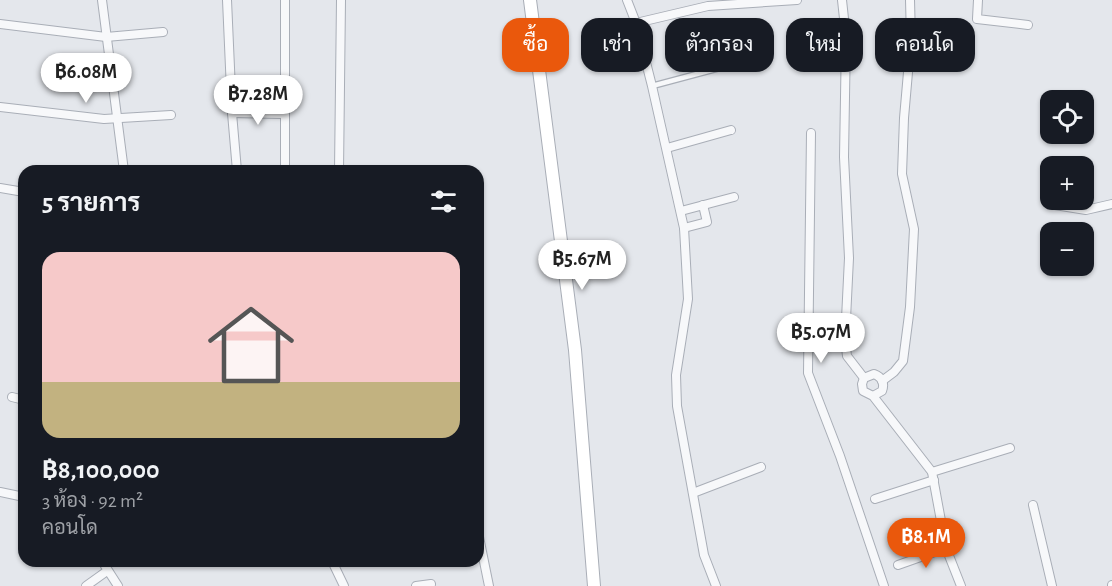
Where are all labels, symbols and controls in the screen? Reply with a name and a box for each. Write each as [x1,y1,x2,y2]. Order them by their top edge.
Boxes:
chip: ซื้อ [502,18,569,72]
chip: เช่า [581,18,653,72]
chip: ตัวกรอง [665,18,774,72]
chip: ใหม่ [786,18,863,72]
chip: คอนโด [875,18,975,72]
pin: ฿6.08M [37,53,135,104]
text: ฿6.08M [55,62,117,82]
pin: ฿7.28M [209,75,307,126]
text: ฿7.28M [228,84,288,104]
map controls [1040,90,1094,276]
button: locate [1040,90,1094,144]
button: + [1040,156,1094,210]
icon: filters [427,185,460,218]
text: 5 รายการ [42,190,140,216]
button: − [1040,222,1094,276]
pin: ฿5.67M [533,240,631,291]
text: ฿5.67M [552,249,612,269]
icon: home [197,291,305,399]
pin: ฿5.07M [772,313,870,364]
text: ฿5.07M [791,322,851,342]
text: ฿8,100,000 [42,457,160,483]
text: 3 ห้อง · 92 m² [42,491,143,511]
text: คอนโด [42,518,98,538]
pin: ฿8.1M [884,518,968,569]
text: ฿8.1M [901,527,951,547]

